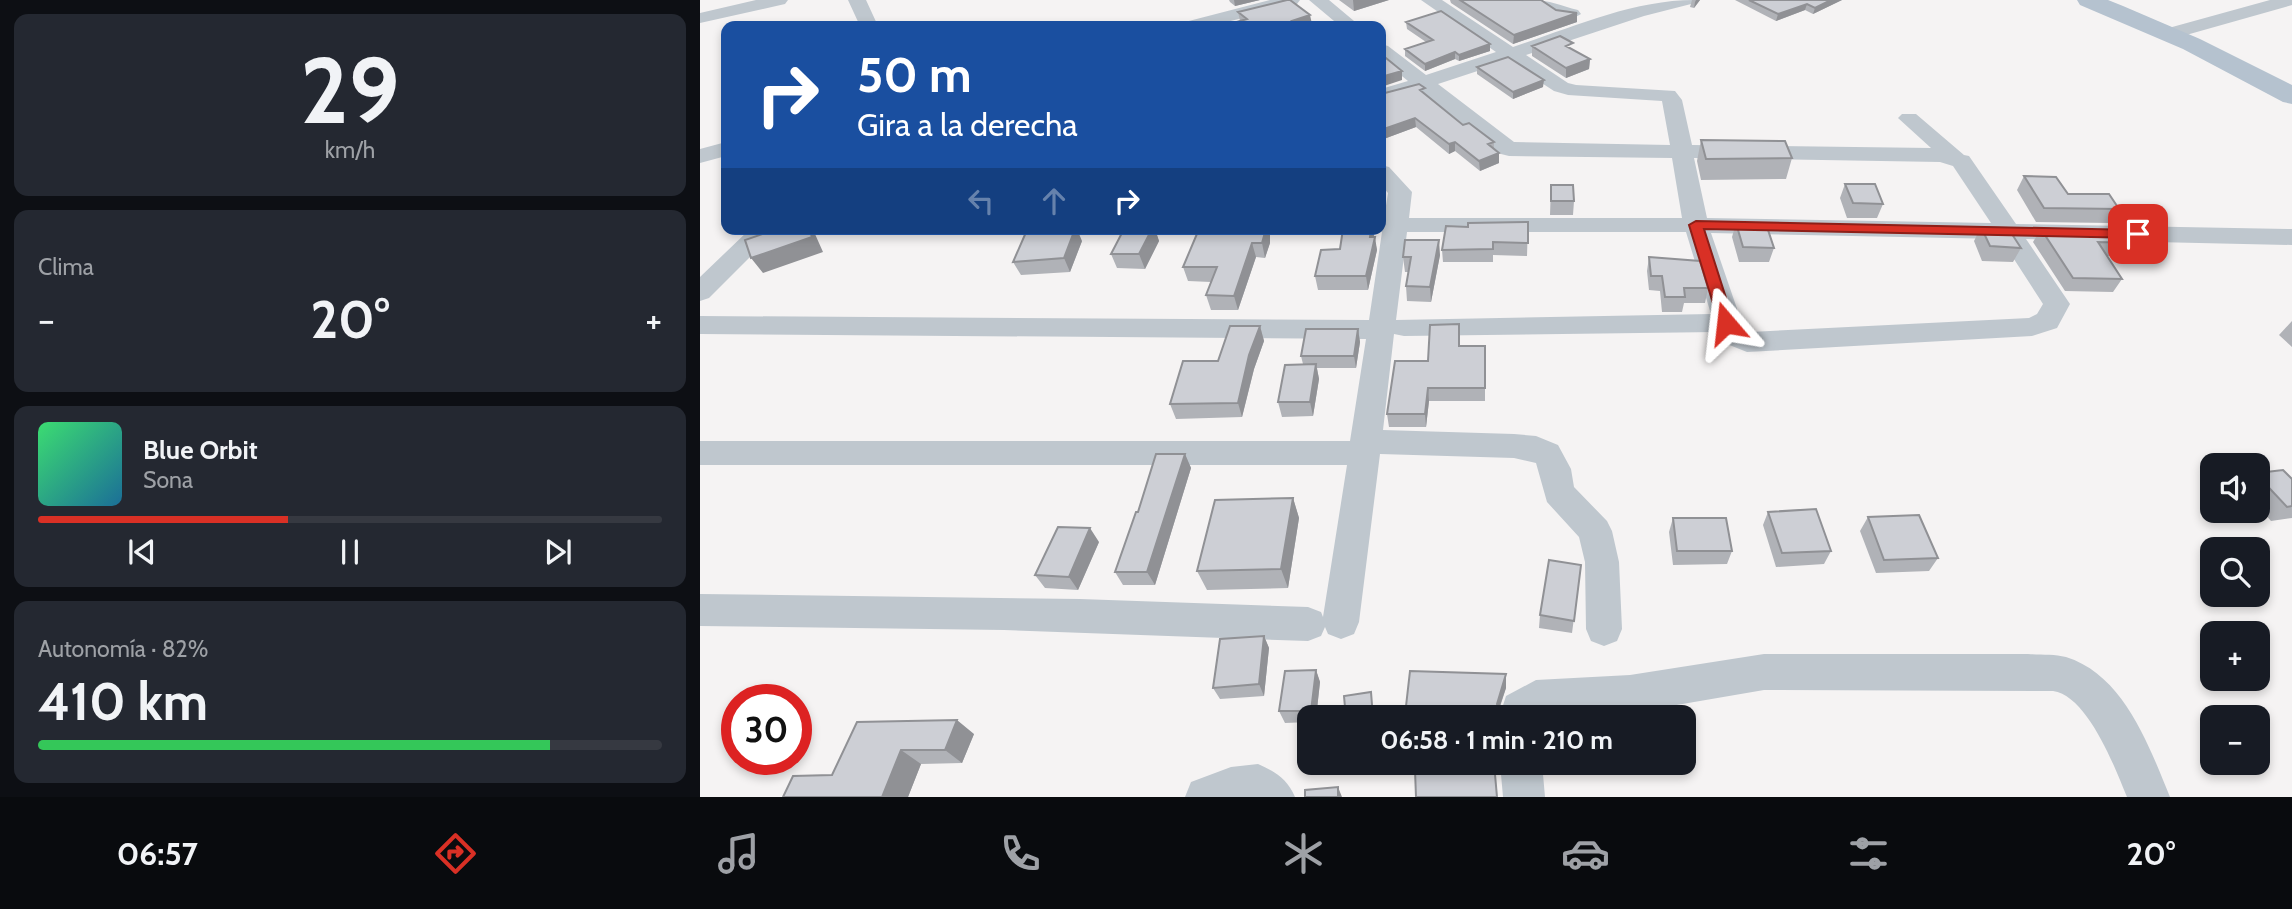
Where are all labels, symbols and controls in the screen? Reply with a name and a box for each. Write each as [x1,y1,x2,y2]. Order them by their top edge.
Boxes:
text: 29 [300,35,400,146]
text: 50 m [857,45,972,104]
icon: right [742,49,833,140]
text: Gira a la derecha [857,105,1078,144]
text: km/h [325,136,375,164]
icon: left [962,182,1000,220]
icon: ahead [1035,182,1073,220]
icon: right [1108,182,1146,220]
pin [2108,204,2168,264]
icon: arrive [2119,215,2157,253]
text: Clima [38,253,94,281]
position arrow [1689,286,1763,360]
text: 20° [310,288,390,351]
text: − [38,296,55,343]
text: + [645,296,662,343]
text: Blue Orbit [143,434,258,466]
map controls [2200,453,2270,775]
button: sound [2200,453,2270,523]
text: Sona [143,466,193,494]
icon: previous [123,533,161,571]
icon: pause [331,533,369,571]
icon: next [539,533,577,571]
button: search [2200,537,2270,607]
button: + [2200,621,2270,691]
text: Autonomía · 82% [38,635,208,663]
text: 410 km [38,670,208,733]
speed limit sign: 30 [721,684,812,775]
button: − [2200,705,2270,775]
text: 06:58 · 1 min · 210 m [1380,724,1613,756]
icon: directions [431,829,480,878]
icon: music [714,829,763,878]
icon: phone [996,829,1045,878]
icon: climate [1279,829,1328,878]
icon: car [1561,829,1610,878]
icon: filters [1844,829,1893,878]
text: 06:57 [117,834,198,873]
text: 20° [2126,834,2175,873]

